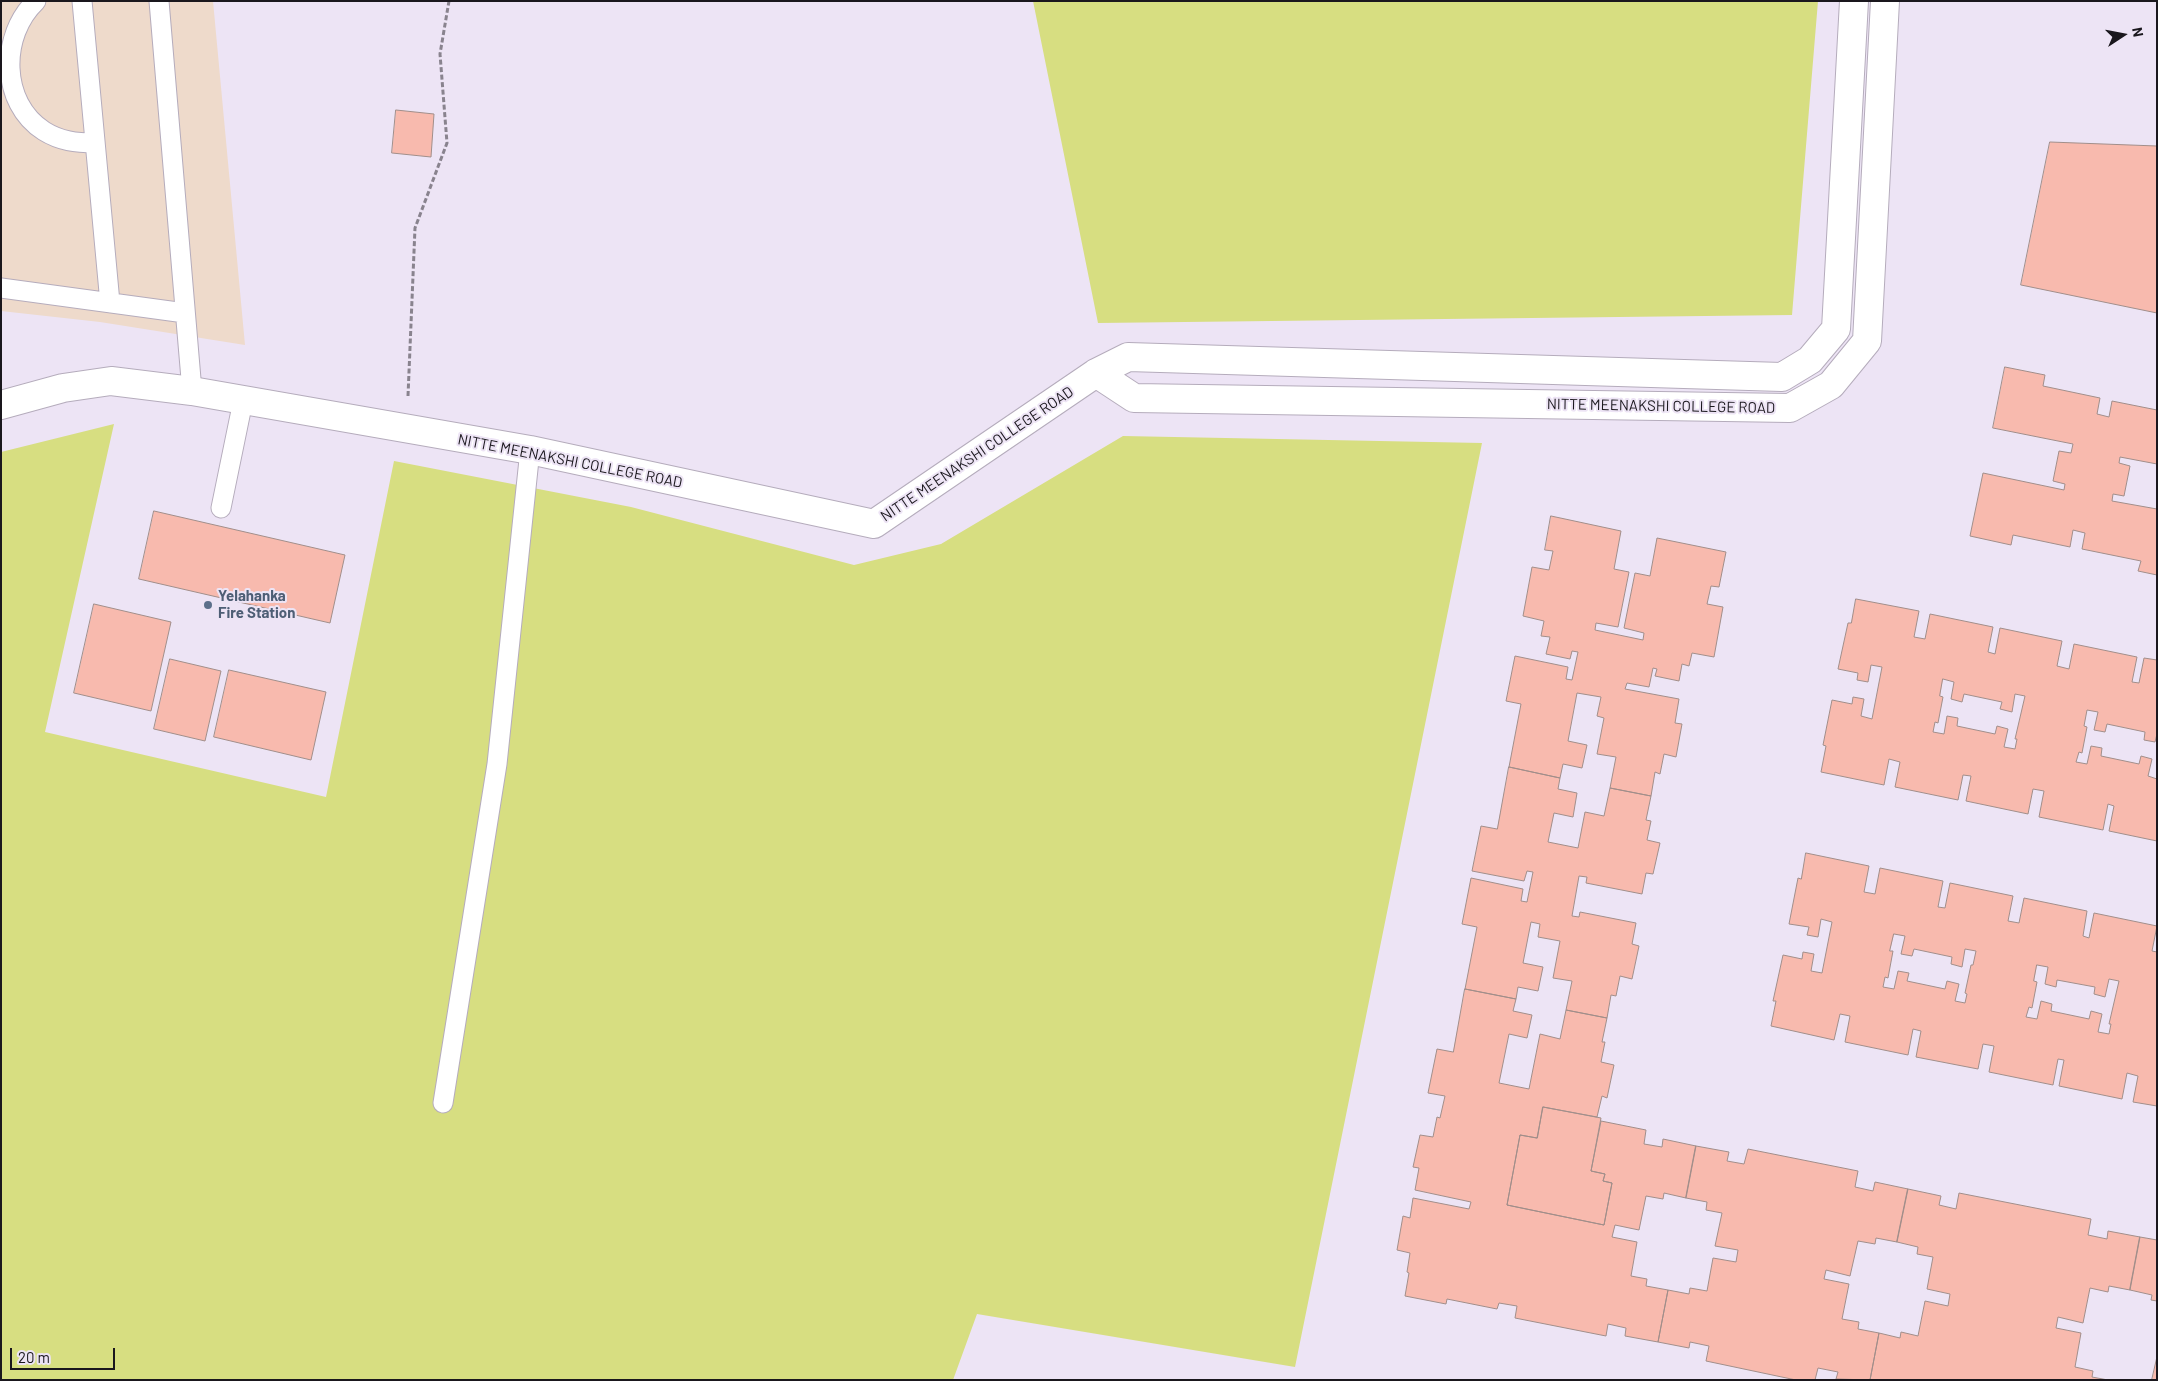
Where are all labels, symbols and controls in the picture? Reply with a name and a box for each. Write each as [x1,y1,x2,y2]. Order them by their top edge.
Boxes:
north arrow [2098,10,2148,60]
text: N [2129,26,2147,38]
street label: NITTE MEENAKSHI COLLEGE ROAD [877,383,1077,525]
street label: NITTE MEENAKSHI COLLEGE ROAD [1547,395,1775,417]
street label: NITTE MEENAKSHI COLLEGE ROAD [456,430,684,492]
place label: Yelahanka Fire Station [218,587,295,622]
marker: Yelahanka Fire Station [202,599,214,611]
scale bar [12,1338,118,1370]
text: 20 m [18,1348,50,1366]

